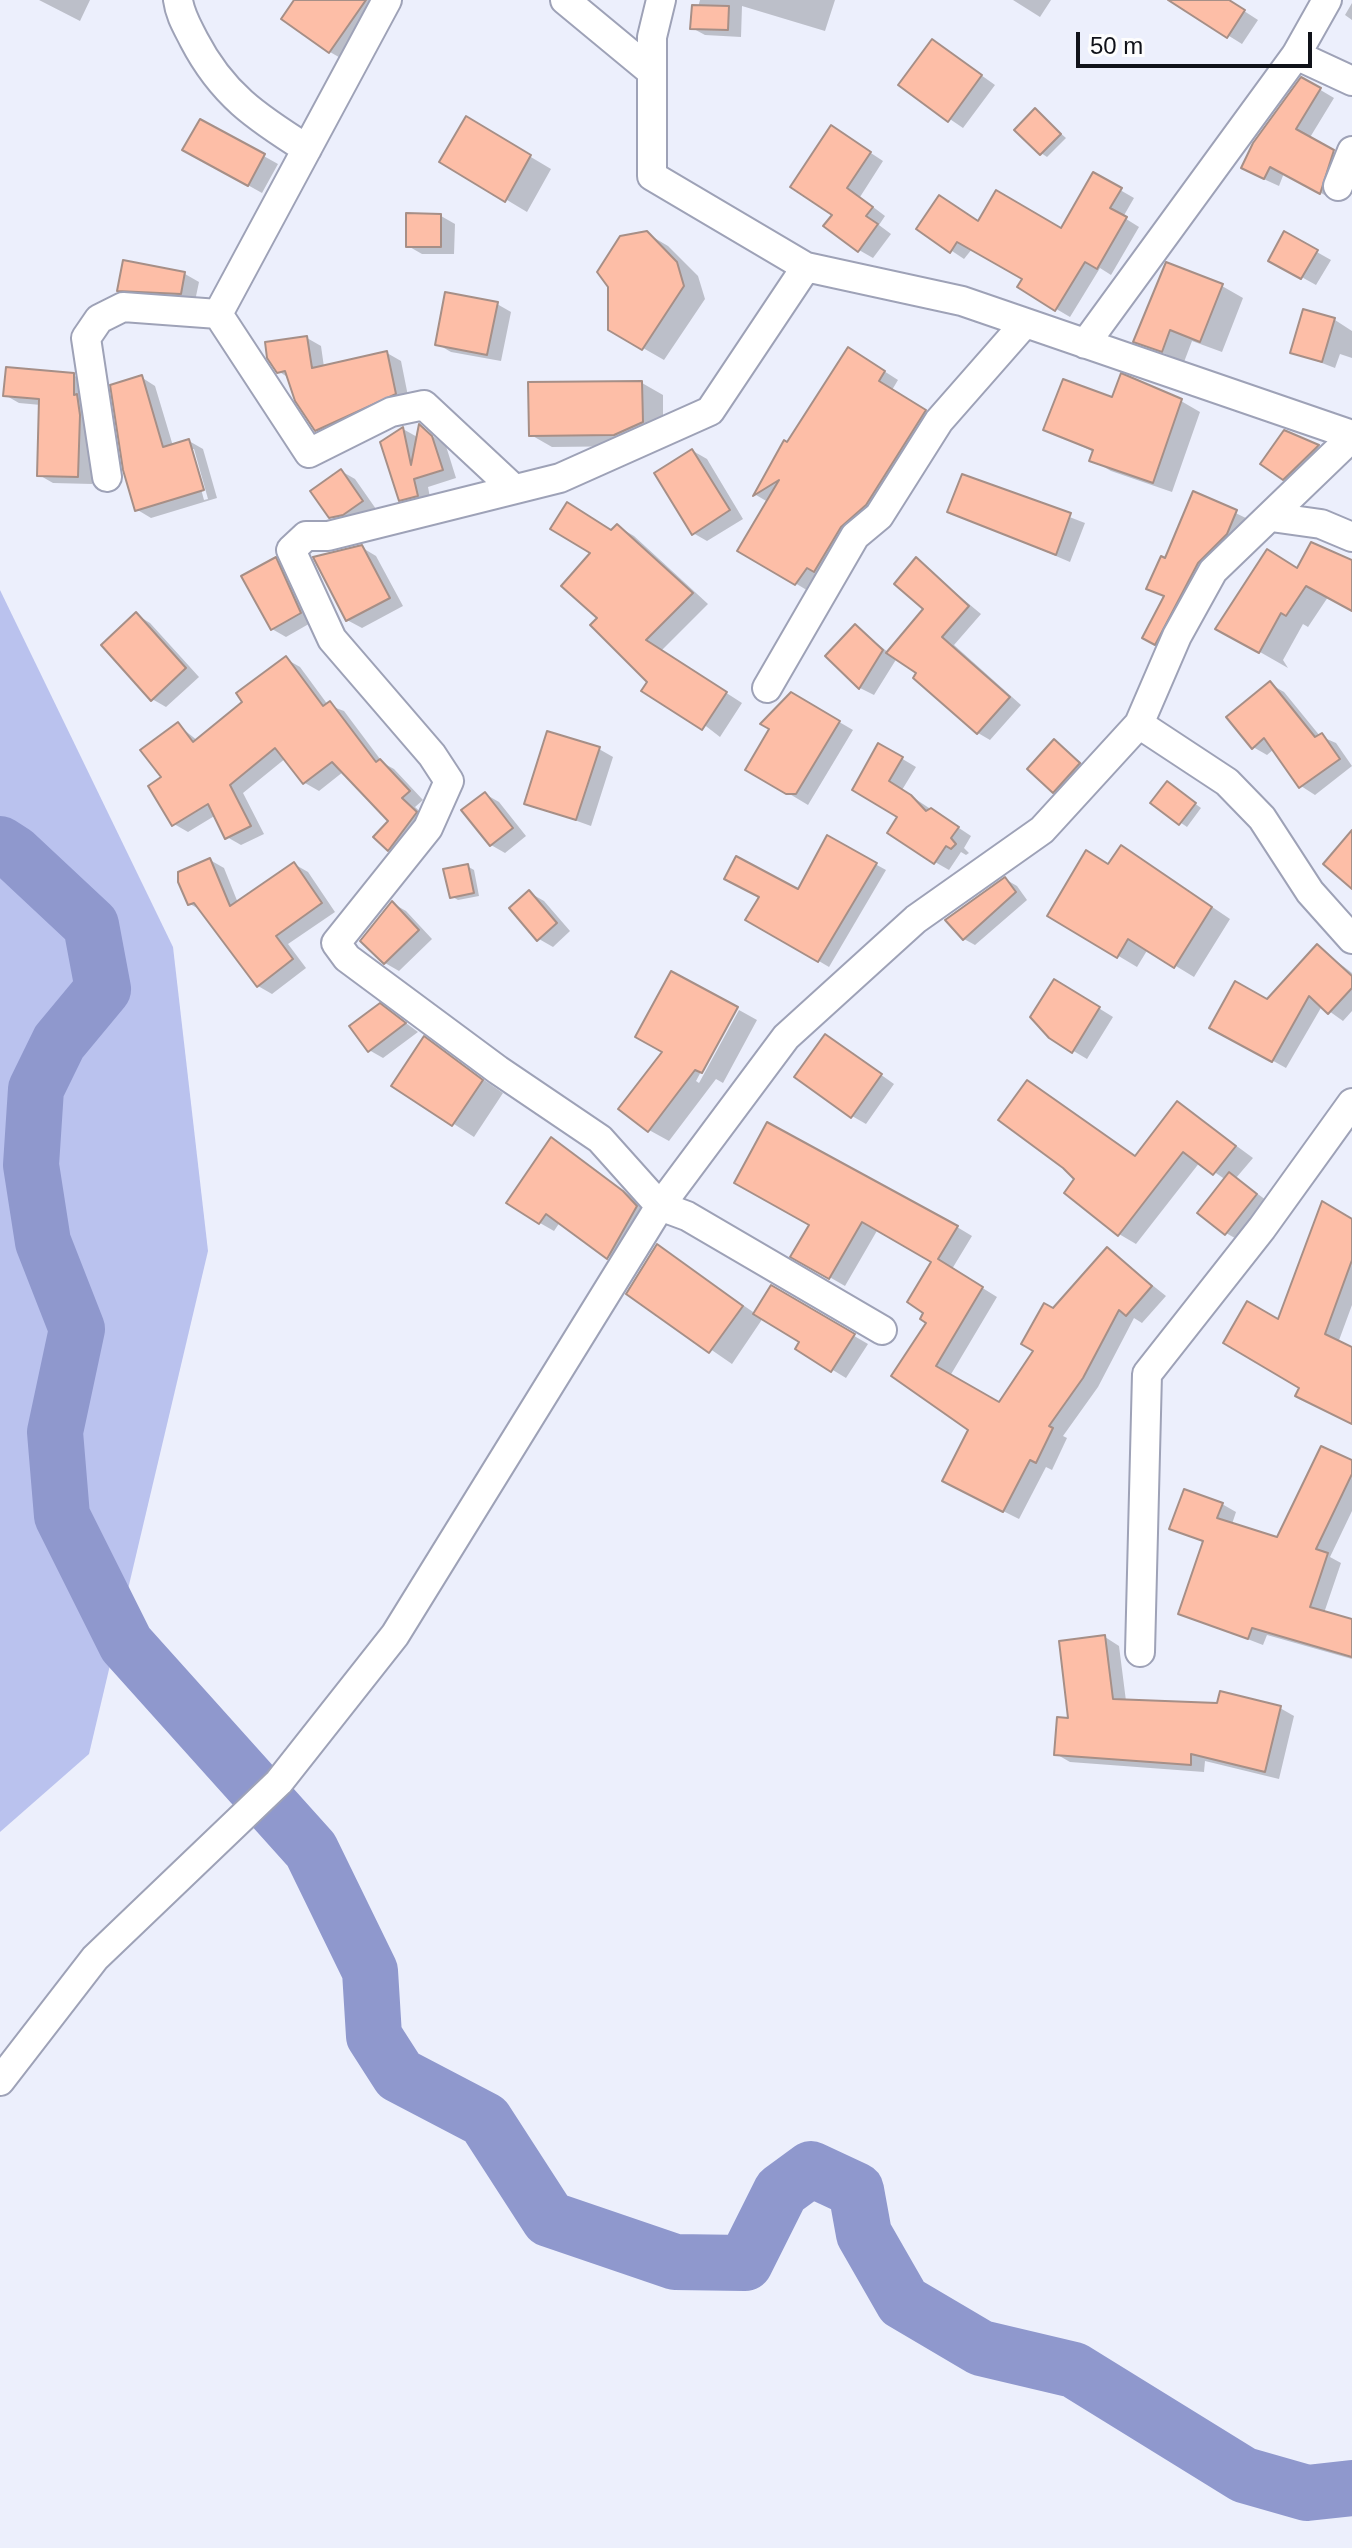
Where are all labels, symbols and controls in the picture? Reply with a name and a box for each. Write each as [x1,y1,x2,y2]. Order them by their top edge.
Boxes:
scale bar [1080,16,1316,66]
text: 50 m [1090,32,1143,59]

